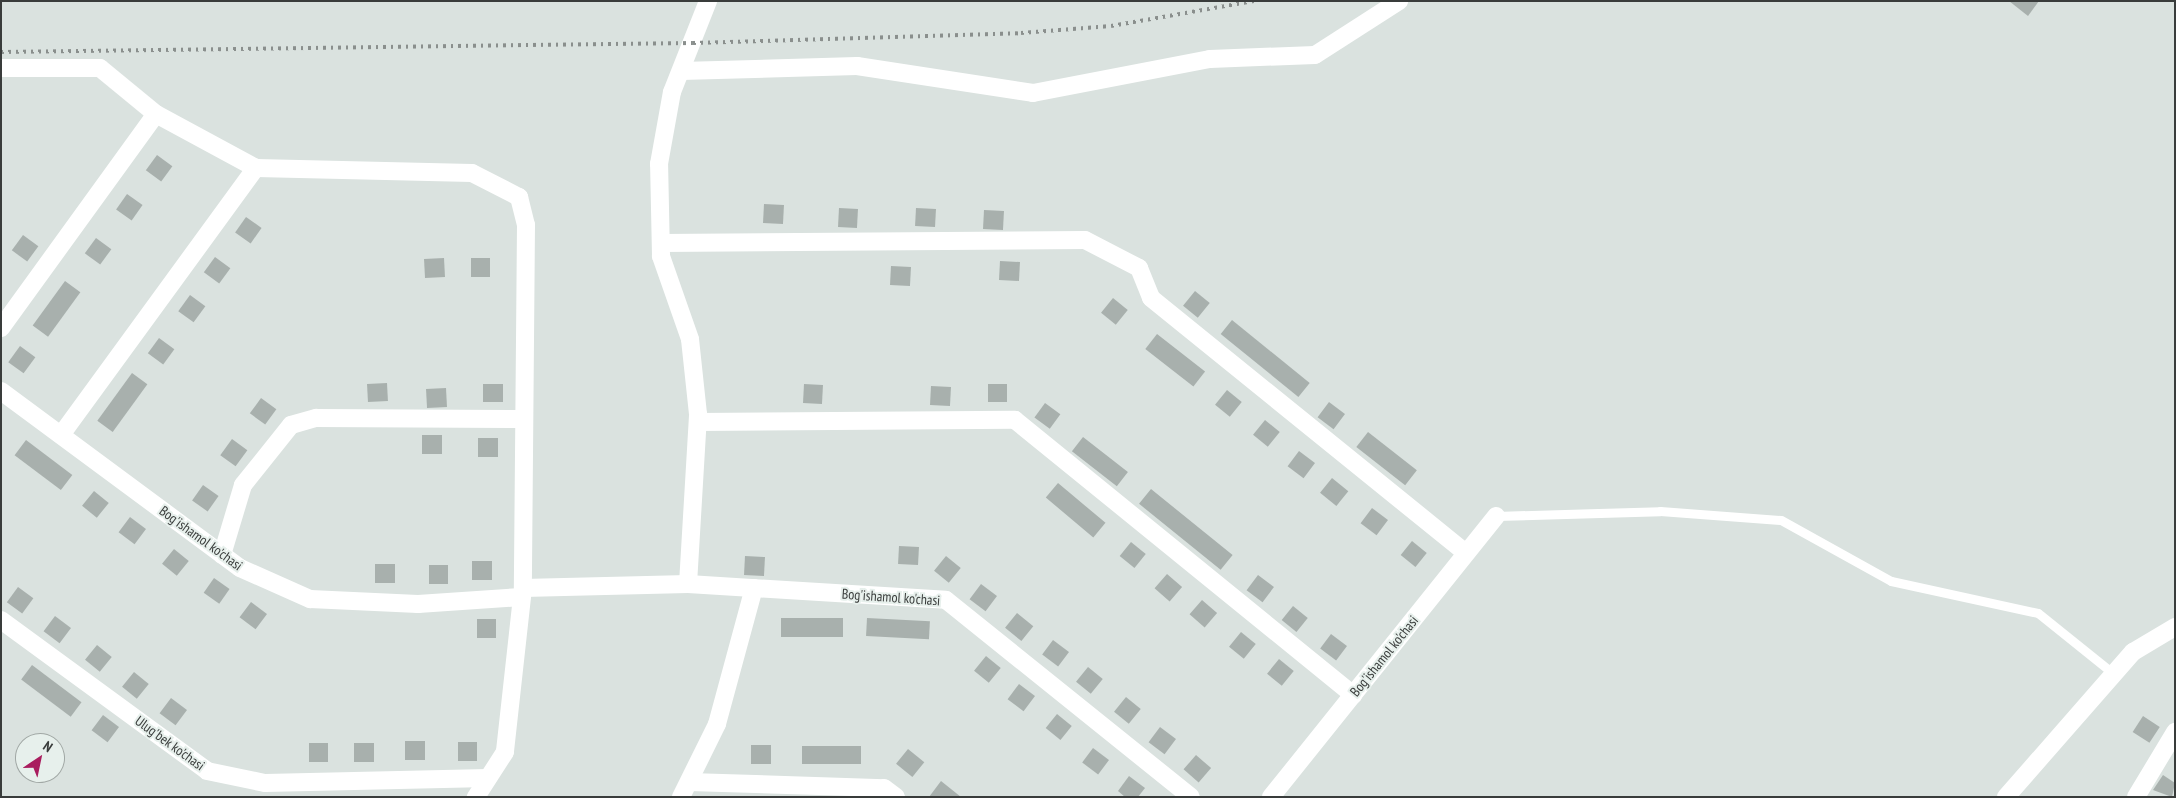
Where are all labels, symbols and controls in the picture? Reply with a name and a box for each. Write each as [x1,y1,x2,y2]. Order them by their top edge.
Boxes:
street label: Bog'ishamol ko'chasi [156,502,246,574]
street label: Bog'ishamol ko'chasi [841,585,941,609]
street label: Bog'ishamol ko'chasi [1346,612,1422,700]
street label: Ulug'bek ko'chasi [132,712,208,774]
north arrow [15,733,65,783]
text: N [40,737,56,756]

